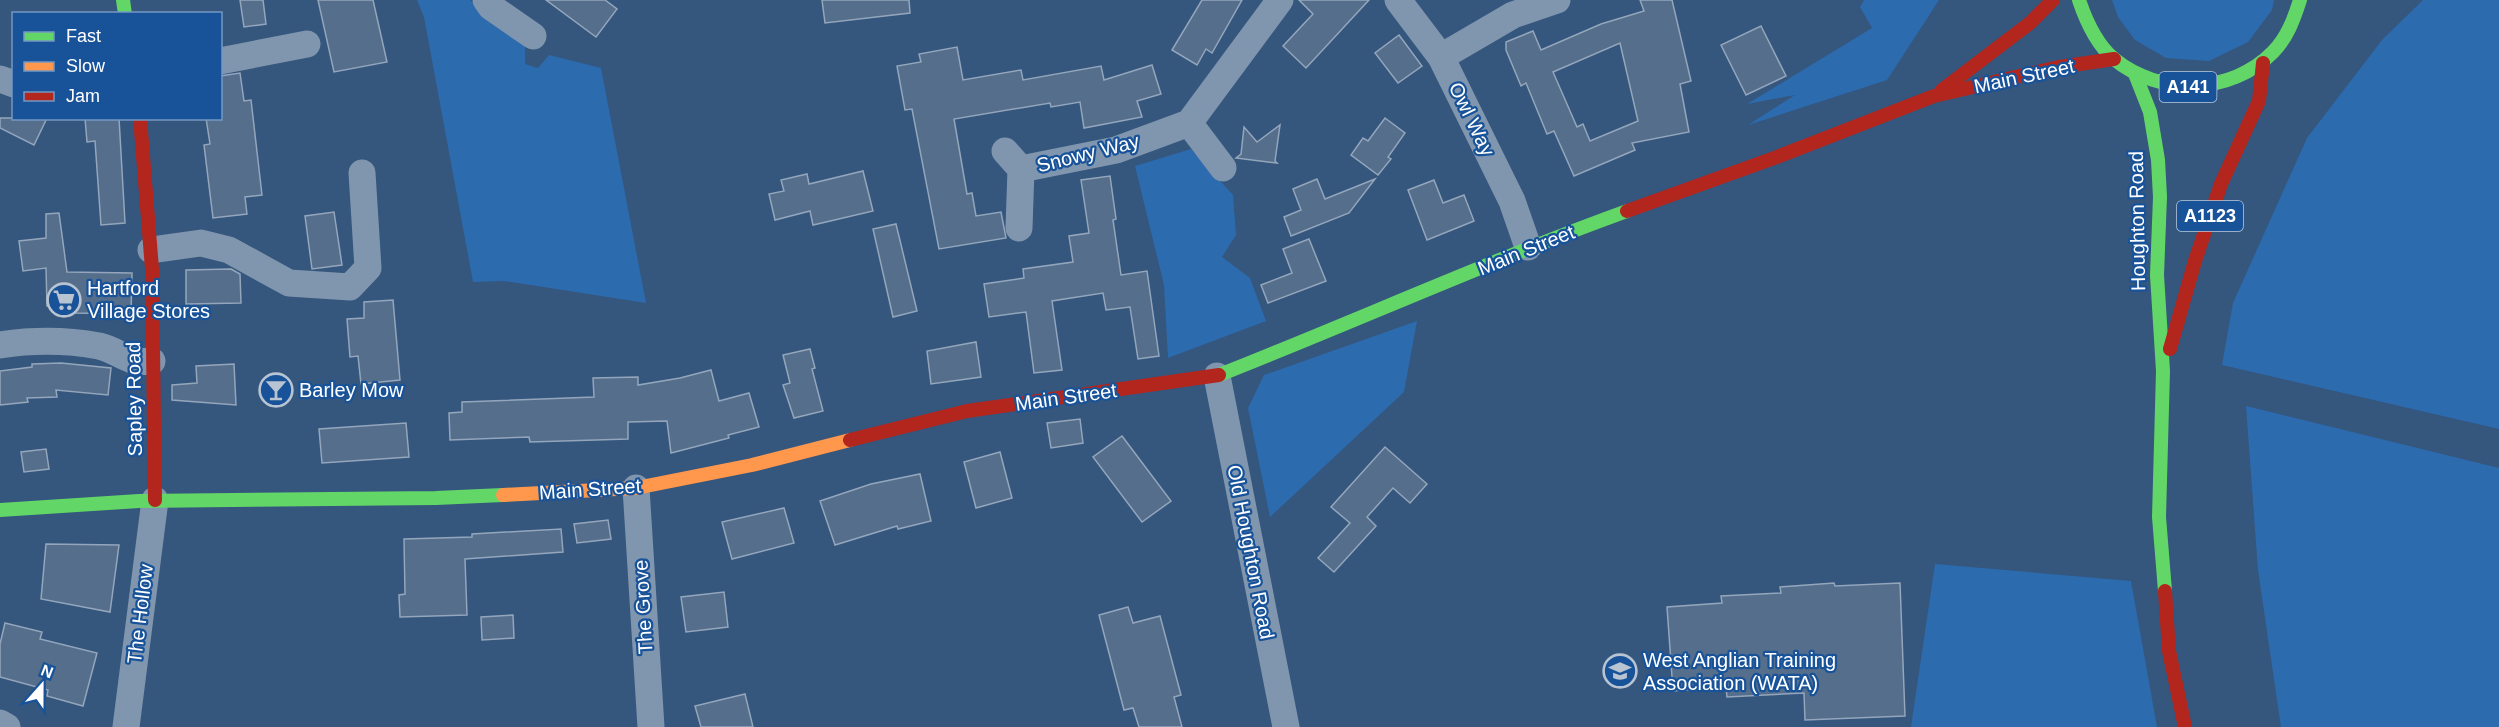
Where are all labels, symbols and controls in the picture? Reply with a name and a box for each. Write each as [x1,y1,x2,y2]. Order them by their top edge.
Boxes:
legend [12,12,222,120]
text: Fast [66,26,101,46]
street label: Main Street [1972,55,2077,97]
text: Slow [66,56,106,76]
road number: A141 [2160,72,2216,102]
street label: Owl Way [1445,79,1499,159]
text: Jam [66,86,100,106]
street label: Snowy Way [1034,130,1142,176]
street label: Houghton Road [2125,151,2149,291]
road number: A1123 [2177,201,2243,231]
street label: Main Street [1474,220,1578,279]
place label: Hartford Village Stores [87,277,210,322]
supermarket icon: Hartford Village Stores [46,282,82,318]
street label: Sapley Road [122,342,146,456]
bar icon: Barley Mow [258,372,294,408]
place label: Barley Mow [299,379,404,401]
street label: Main Street [1014,379,1119,415]
street label: Old Houghton Road [1223,463,1279,641]
street label: Main Street [538,474,642,504]
street label: The Grove [630,559,656,655]
street label: The Hollow [123,562,157,665]
place label: West Anglian Training Association (WATA) [1643,649,1836,694]
school or university icon: West Anglian Training Association (WATA) [1602,653,1638,689]
north arrow [12,655,72,715]
text: N [39,661,56,681]

